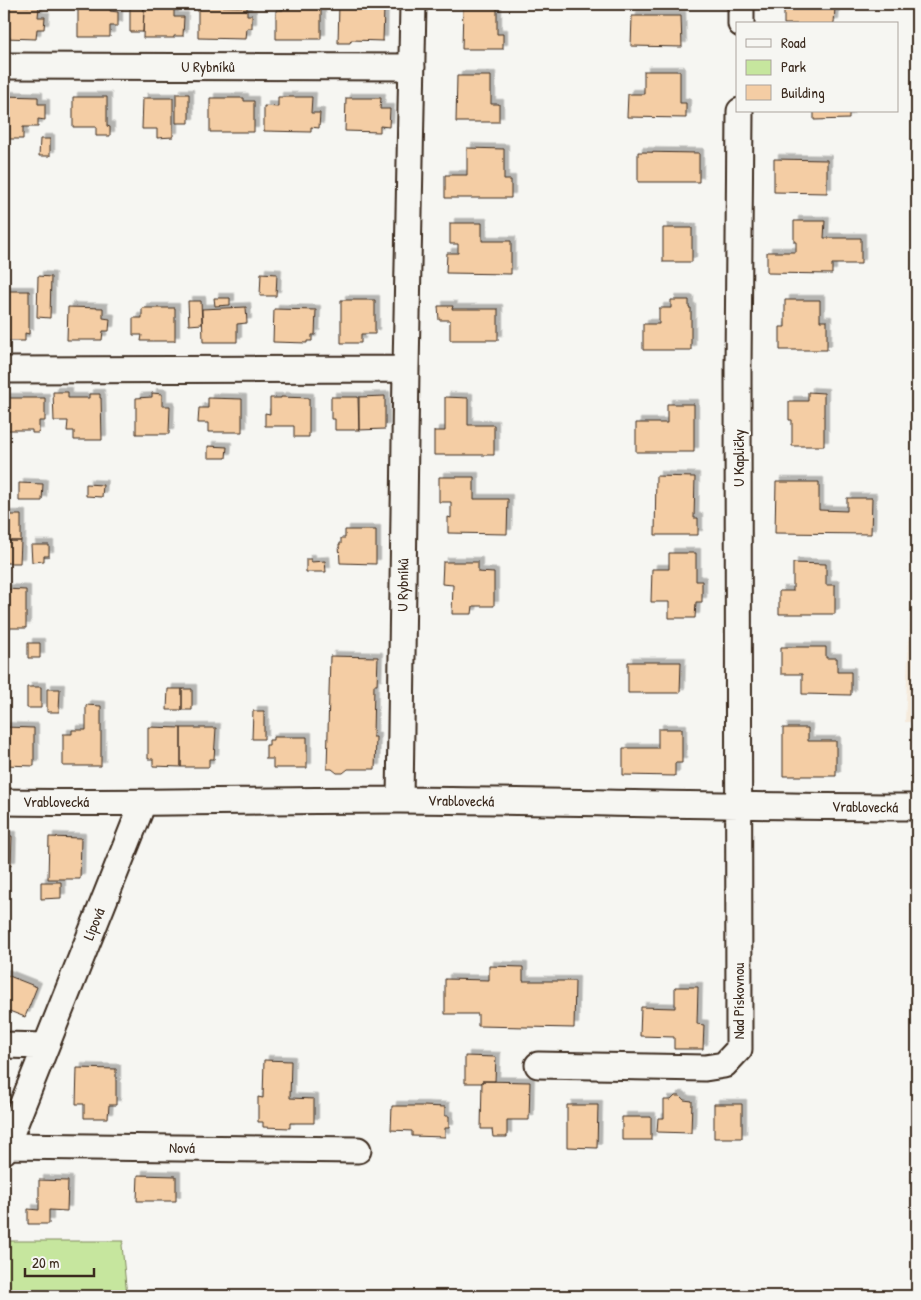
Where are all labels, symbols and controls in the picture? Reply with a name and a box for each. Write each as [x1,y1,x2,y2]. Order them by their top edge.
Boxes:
legend [736,22,898,112]
text: Road [781,32,806,53]
street label: U Rybníků [181,56,235,77]
text: Park [781,56,806,77]
text: Building [781,82,825,103]
street label: U Kapličky [728,429,749,487]
street label: U Rybníků [392,558,413,612]
street label: Vrablovecká [428,789,494,812]
street label: Vrablovecká [23,791,89,812]
street label: Vrablovecká [832,795,898,818]
street label: Lípová [78,904,110,943]
street label: Nad Pískovnou [728,963,749,1039]
street label: Nová [169,1137,195,1158]
scale bar [25,1245,94,1277]
text: 20 m [32,1252,59,1273]

